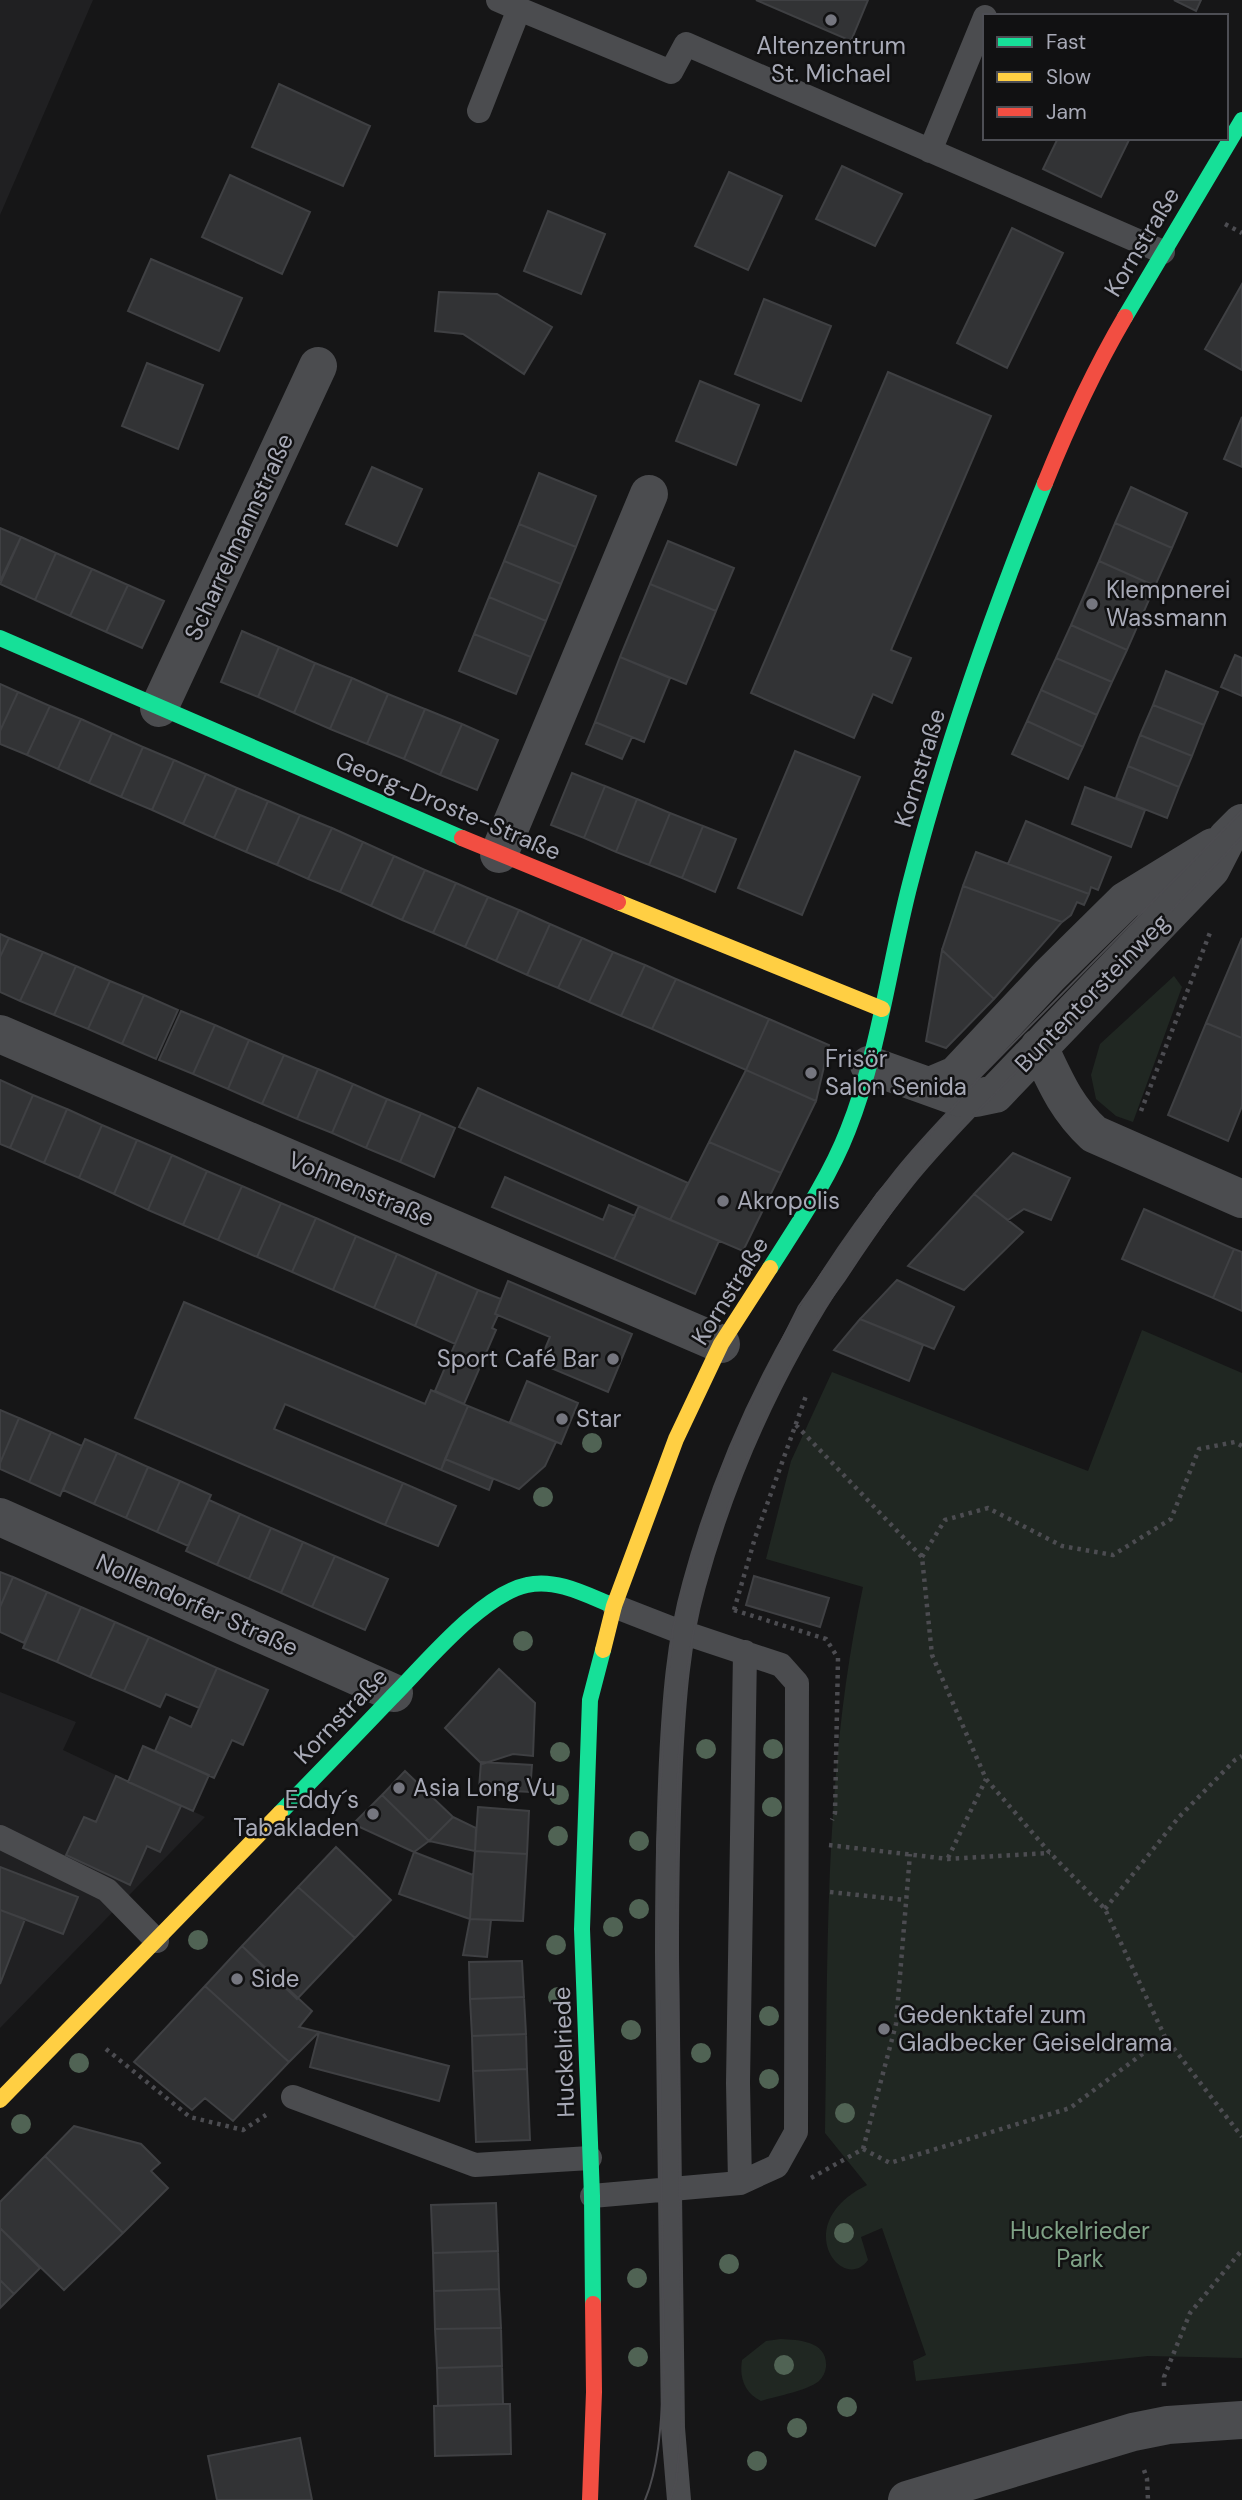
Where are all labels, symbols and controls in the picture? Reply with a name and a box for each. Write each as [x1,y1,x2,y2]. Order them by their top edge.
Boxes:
marker: Altenzentrum St. Michael [823,12,839,28]
legend [983,14,1228,140]
text: Fast [1046,28,1086,56]
place label: Altenzentrum St. Michael [756,30,906,89]
text: Slow [1046,63,1091,91]
text: Jam [1046,98,1087,126]
street label: Kornstraße [1097,181,1186,302]
street label: Scharrelmannstraße [177,428,300,645]
place label: Klempnerei Wassmann [1106,574,1231,633]
marker: Klempnerei Wassmann [1084,596,1100,612]
street label: Kornstraße [887,705,952,831]
street label: Georg-Droste-Straße [331,744,566,867]
street label: Buntentorsteinweg [1008,907,1175,1079]
place label: Frisör Salon Senida [825,1043,967,1102]
marker: Frisör Salon Senida [803,1065,819,1081]
street label: Vohnenstraße [283,1144,439,1233]
place label: Akropolis [737,1185,840,1216]
marker: Akropolis [715,1193,731,1209]
street label: Kornstraße [684,1231,775,1351]
place label: Sport Café Bar [437,1343,599,1374]
marker: Sport Café Bar [605,1351,621,1367]
place label: Star [576,1403,621,1434]
marker: Star [554,1411,570,1427]
street label: Nollendorfer Straße [91,1546,303,1663]
street label: Kornstraße [287,1661,394,1770]
place label: Asia Long Vu [413,1772,556,1803]
marker: Asia Long Vu [391,1780,407,1796]
place label: Eddy´s Tabakladen [233,1784,359,1843]
marker: Eddy´s Tabakladen [365,1806,381,1822]
place label: Side [251,1963,299,1994]
marker: Side [229,1971,245,1987]
street label: Huckelriede [546,1986,581,2118]
place label: Gedenktafel zum Gladbecker Geiseldrama [898,1999,1172,2058]
marker: Gedenktafel zum Gladbecker Geiseldrama [876,2021,892,2037]
park label: Huckelrieder Park [1010,2215,1150,2274]

